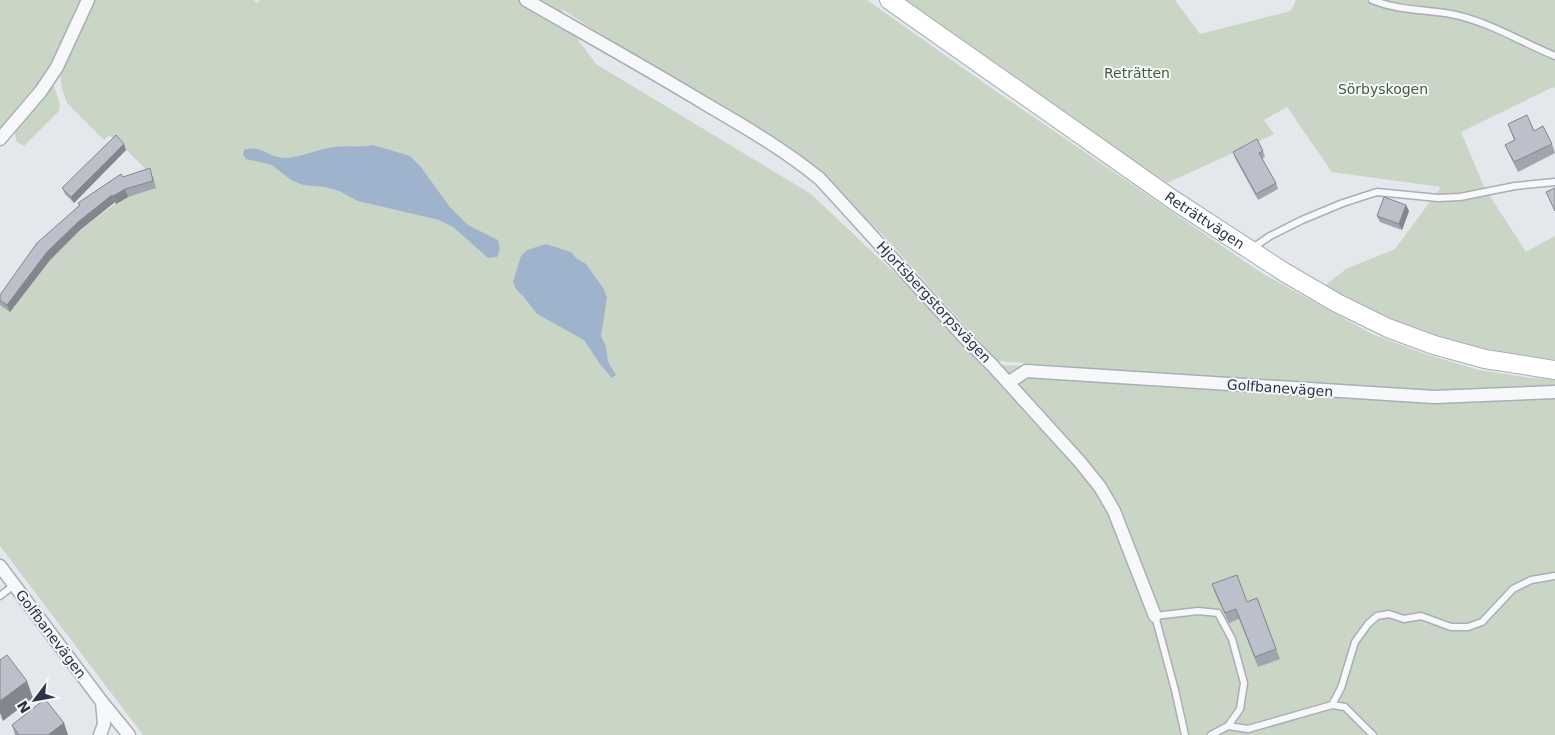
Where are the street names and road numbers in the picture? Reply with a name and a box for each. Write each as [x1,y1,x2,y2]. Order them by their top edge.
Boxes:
street label: Reträttvägen [1162,188,1248,252]
street label: Hjortsbergstorpsvägen [874,238,994,366]
street label: Golfbanevägen [1226,376,1334,400]
street label: Golfbanevägen [13,587,89,681]

